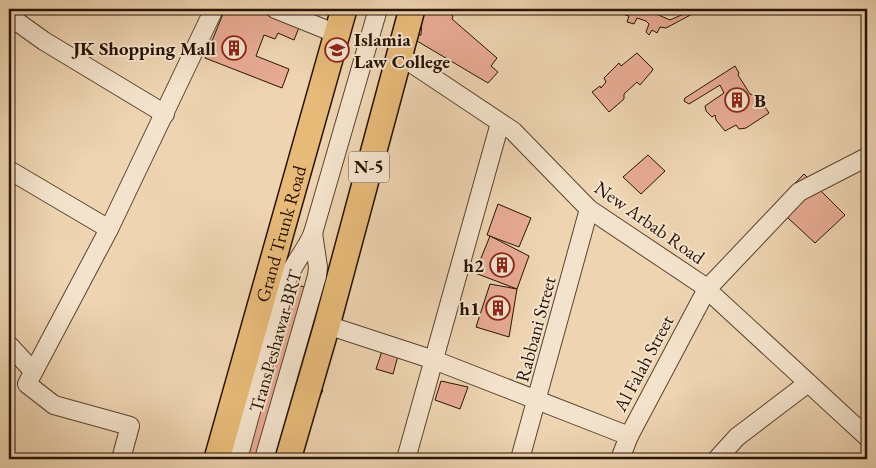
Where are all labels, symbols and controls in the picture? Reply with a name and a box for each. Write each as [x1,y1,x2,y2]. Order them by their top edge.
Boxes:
place label: Islamia Law College [354,27,450,74]
building icon: JK Shopping Mall [221,35,247,61]
place label: JK Shopping Mall [71,36,217,61]
school or university icon: Islamia Law College [324,37,350,63]
building icon: B [724,87,750,113]
place label: B [754,88,766,113]
road number: N-5 [349,152,389,182]
street label: Grand Trunk Road [250,162,312,305]
street label: New Arbab Road [590,175,710,270]
building icon: h2 [489,252,515,278]
place label: h2 [463,253,484,278]
street label: TransPeshawar BRT [243,267,308,415]
street label: Rabbani Street [509,274,562,385]
building icon: h1 [485,295,511,321]
place label: h1 [459,296,480,321]
street label: Al Falah Street [607,311,679,417]

